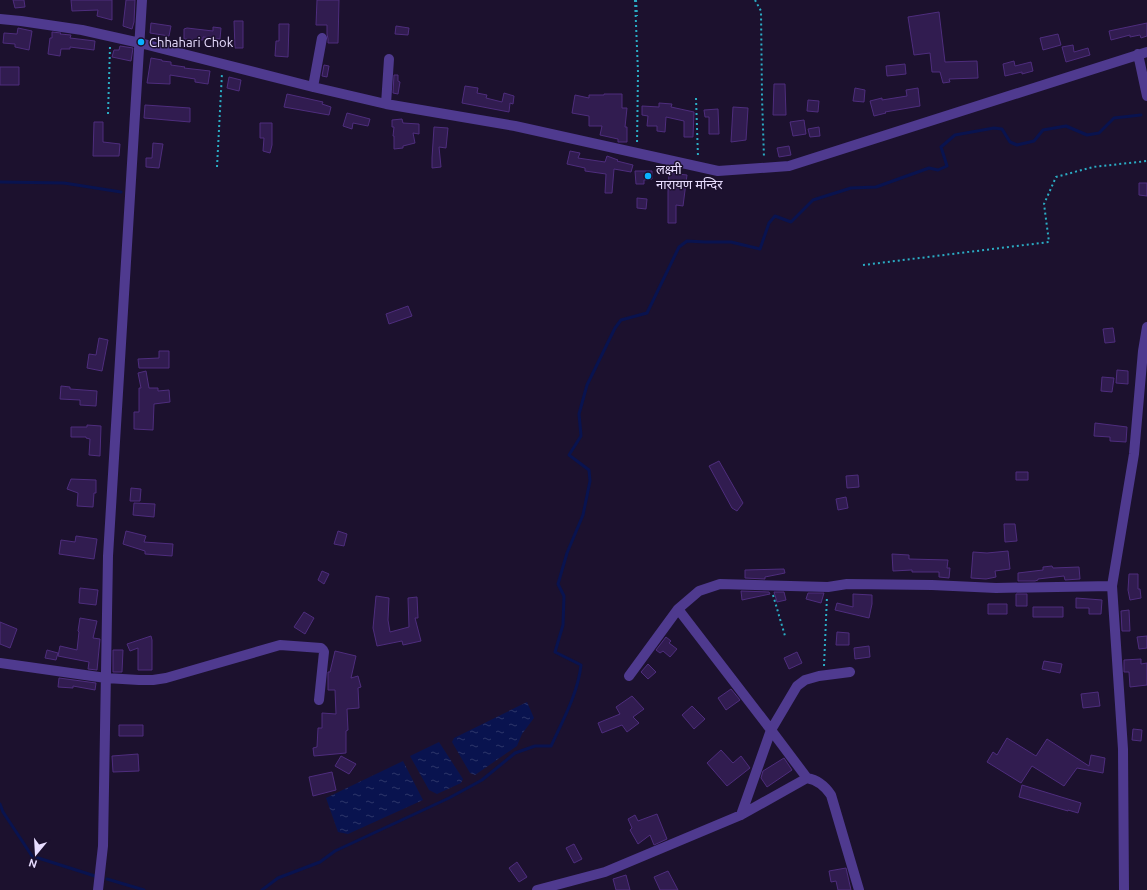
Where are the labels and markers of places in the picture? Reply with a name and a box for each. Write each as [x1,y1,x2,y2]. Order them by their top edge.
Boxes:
place label: Chhahari Chok [149,35,234,49]
marker: Chhahari Chok [136,37,146,47]
place label: लक्ष्मी नारायण मन्दिर [656,162,723,191]
marker: लक्ष्मी नारायण मन्दिर [643,171,653,181]

